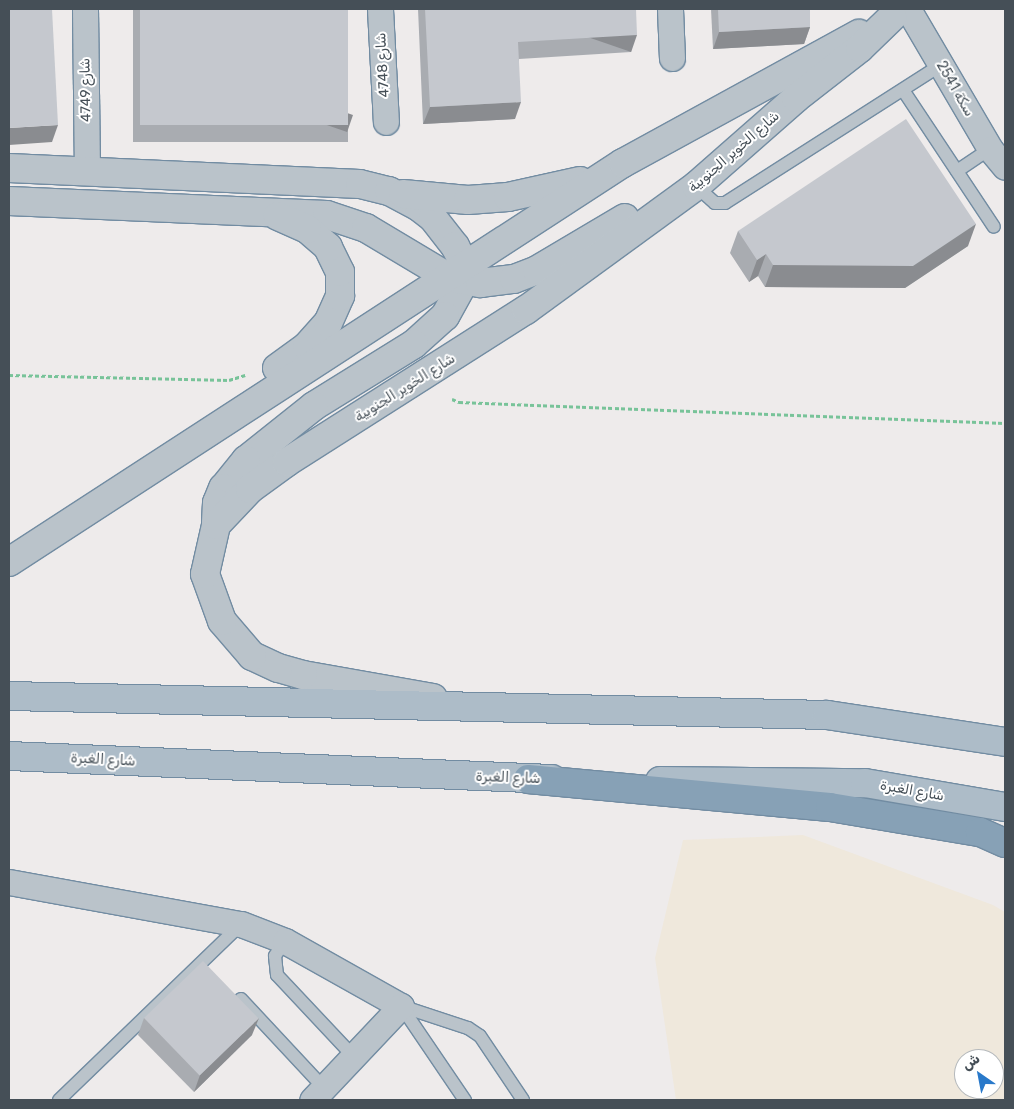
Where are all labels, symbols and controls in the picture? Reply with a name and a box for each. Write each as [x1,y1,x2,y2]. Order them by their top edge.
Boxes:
street label: 4748 شارع [373,33,393,97]
street label: 4749 شارع [77,58,95,122]
street label: سكة 2541 [933,58,977,120]
street label: شارع الخوير الجنوبية [685,108,783,196]
street label: شارع الخوير الجنوبية [352,350,458,426]
street label: شارع الغبرة [70,750,136,770]
street label: شارع الغبرة [475,768,541,788]
street label: شارع الغبرة [879,777,945,805]
north arrow [954,1049,1004,1099]
text: ش [959,1050,983,1074]

